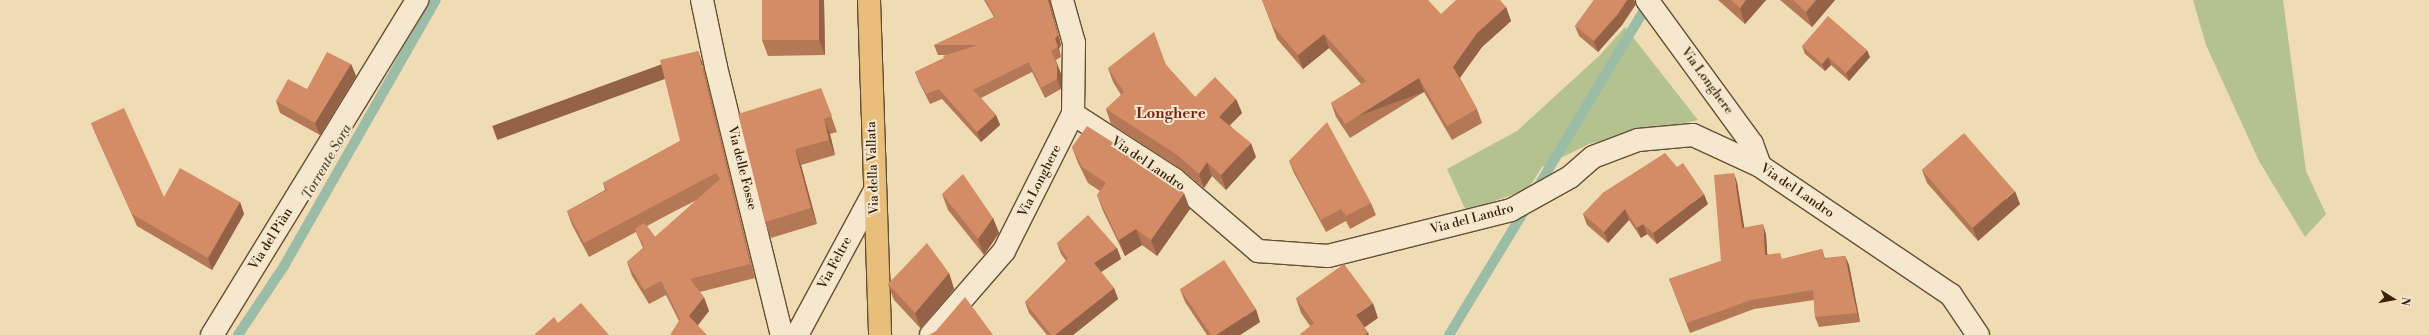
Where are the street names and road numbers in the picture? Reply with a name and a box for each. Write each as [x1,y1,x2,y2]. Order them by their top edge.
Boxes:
street label: Via Longhere [1678,45,1736,117]
street label: Via della Vallata [864,121,882,215]
street label: Via delle Fosse [724,124,760,212]
street label: Via del Landro [1108,134,1188,194]
street label: Via Longhere [1015,142,1065,220]
street label: Via del Landro [1757,161,1837,221]
street label: Via del Landro [1429,200,1515,238]
street label: Via del Piàn [246,205,296,273]
street label: Via Feltre [815,234,855,292]

